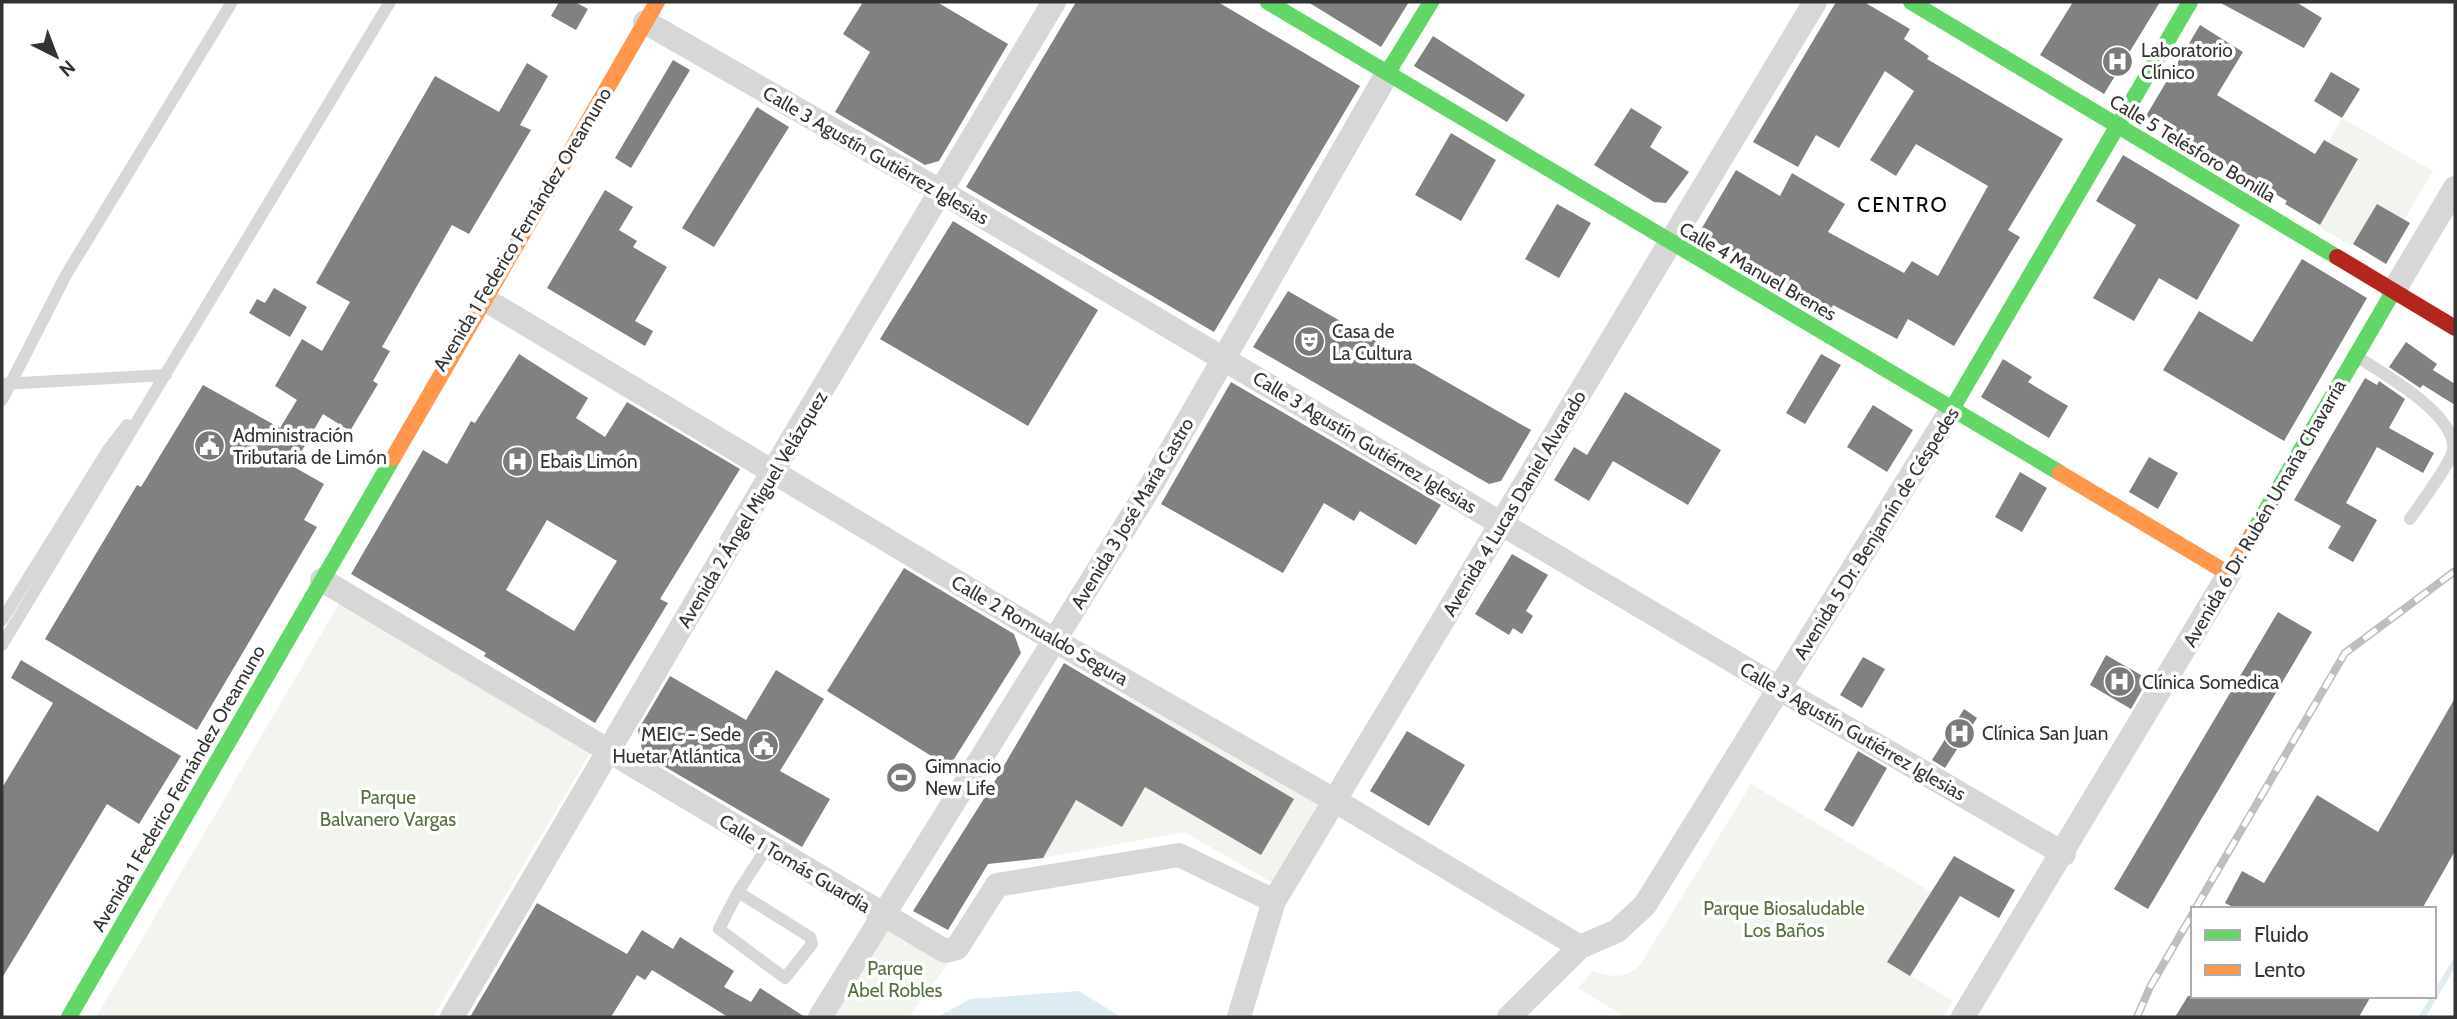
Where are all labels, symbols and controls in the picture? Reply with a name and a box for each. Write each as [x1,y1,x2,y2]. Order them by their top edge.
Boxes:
north arrow [21,21,91,91]
place label: Laboratorio Clínico [2141,39,2233,84]
hospital icon: Laboratorio Clínico [2101,44,2135,78]
text: N [54,55,80,81]
street label: Calle 3 Agustín Gutiérrez Iglesias [759,81,993,230]
street label: Avenida 1 Federico Fernández Oreamuno [428,83,616,375]
street label: Calle 5 Telésforo Bonilla [2105,90,2280,207]
district label: CENTRO [1857,192,1949,217]
street label: Calle 4 Manuel Brenes [1675,217,1840,326]
place label: Casa de La Cultura [1332,320,1412,365]
theatre icon: Casa de La Cultura [1292,325,1326,359]
street label: Calle 3 Agustín Gutiérrez Iglesias [1249,366,1481,519]
street label: Avenida 6 Dr. Rubén Umaña Chavarría [2178,375,2351,651]
street label: Avenida 2 Ángel Miguel Velázquez [672,386,832,632]
street label: Avenida 4 Lucas Daniel Alvarado [1438,386,1591,620]
street label: Avenida 5 Dr. Benjamín de Céspedes [1789,403,1964,664]
street label: Avenida 3 José María Castro [1066,413,1199,613]
place label: Administración Tributaria de Limón [233,424,387,469]
public building icon: Administración Tributaria de Limón [193,429,227,463]
hospital icon: Ebais Limón [500,444,534,478]
place label: Ebais Limón [540,450,638,473]
street label: Calle 2 Romualdo Segura [947,570,1132,690]
street label: Avenida 1 Federico Fernández Oreamuno [87,641,270,936]
street label: Calle 3 Agustín Gutiérrez Iglesias [1736,657,1970,806]
hospital icon: Clínica Somedica [2102,665,2136,699]
place label: Clínica Somedica [2142,671,2279,694]
hospital icon: Clínica San Juan [1942,716,1976,750]
place label: Clínica San Juan [1982,722,2108,745]
place label: MEIC - Sede Huetar Atlántica [612,723,741,768]
public building icon: MEIC - Sede Huetar Atlántica [747,728,781,762]
place label: Gimnacio New Life [925,755,1001,800]
sports icon: Gimnacio New Life [885,760,919,794]
park label: Parque Balvanero Vargas [320,786,456,831]
street label: Calle 1 Tomás Guardia [715,809,875,918]
park label: Parque Biosaludable Los Baños [1703,897,1865,942]
legend [2191,907,2436,998]
text: Fluido [2254,922,2309,947]
park label: Parque Abel Robles [848,957,943,1002]
text: Lento [2254,957,2305,982]

